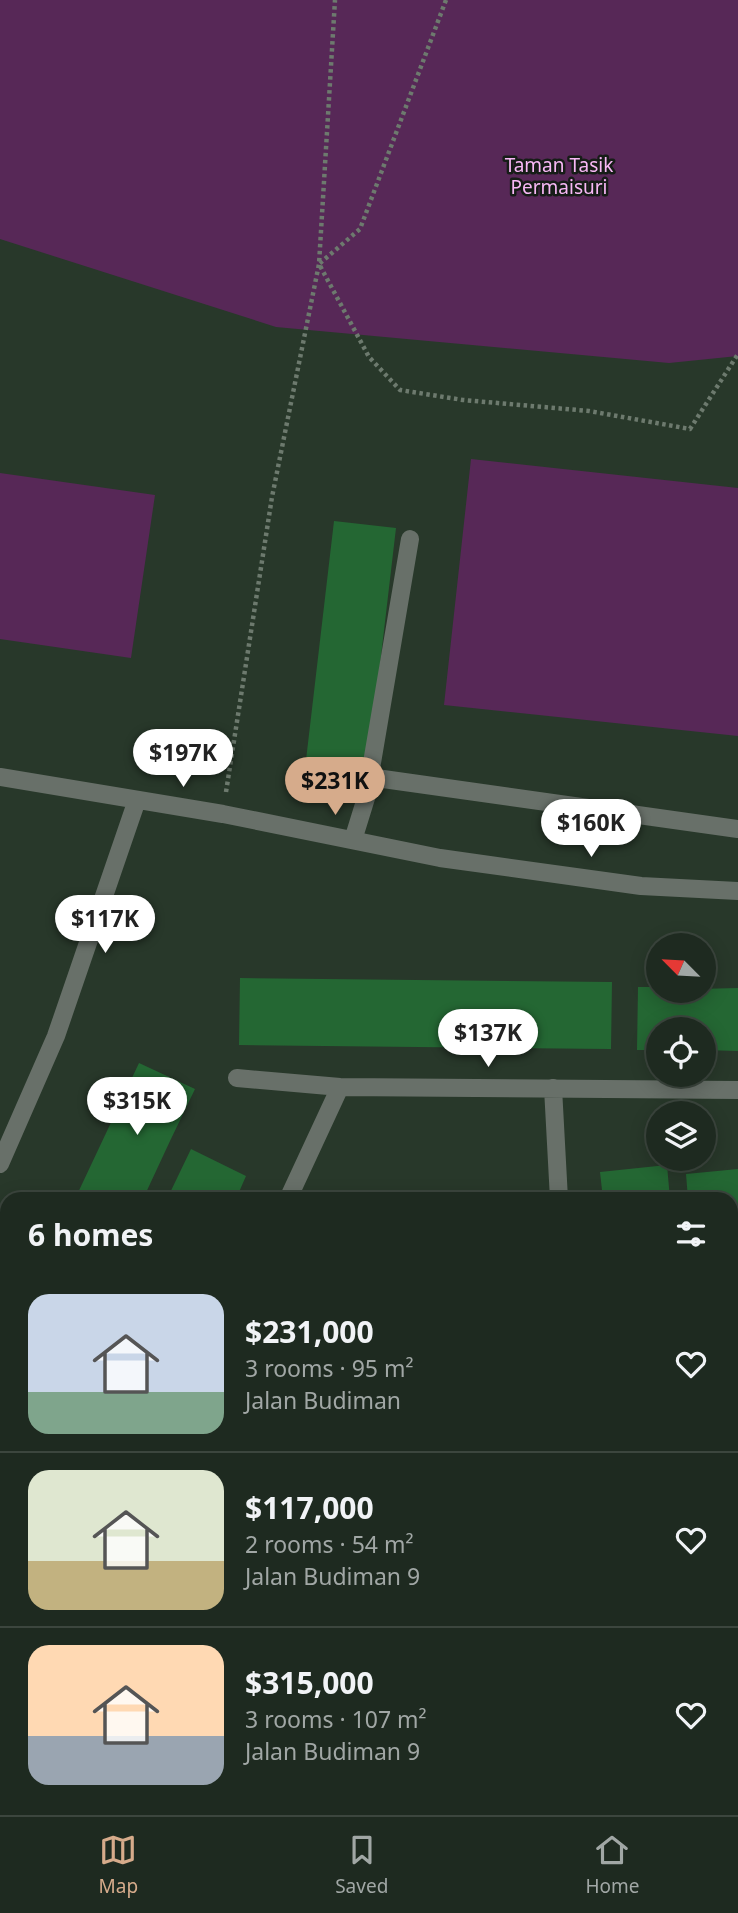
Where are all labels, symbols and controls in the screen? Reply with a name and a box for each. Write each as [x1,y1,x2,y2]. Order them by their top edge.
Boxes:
park label: Taman Tasik Permaisuri [505,152,613,200]
pin: $197K [134,730,232,789]
text: $197K [149,736,217,768]
pin: $231K [286,758,384,817]
text: $231K [301,764,369,796]
pin: $160K [542,800,640,859]
text: $160K [557,806,625,838]
pin: $117K [56,895,154,955]
text: $117K [71,902,139,934]
north arrow [646,933,716,1003]
map controls [646,933,716,1171]
pin: $137K [439,1010,537,1069]
text: $137K [454,1016,522,1048]
button: locate [646,1017,716,1087]
pin: $315K [88,1078,186,1137]
text: $315K [103,1084,171,1116]
button: layers [646,1101,716,1171]
text: 6 homes [28,1214,153,1255]
icon: filters [672,1215,710,1253]
text: $231,000 [245,1311,374,1352]
icon: home [84,1322,168,1406]
icon: heart [672,1345,710,1383]
text: 3 rooms · 95 m² [245,1352,414,1384]
text: Jalan Budiman [245,1384,401,1416]
text: $117,000 [245,1487,374,1528]
icon: home [84,1498,168,1582]
icon: heart [672,1521,710,1559]
text: 2 rooms · 54 m² [245,1528,414,1560]
text: Jalan Budiman 9 [245,1560,420,1592]
text: $315,000 [245,1662,374,1703]
icon: home [84,1673,168,1757]
icon: heart [672,1696,710,1734]
text: 3 rooms · 107 m² [245,1703,427,1735]
text: Jalan Budiman 9 [245,1735,420,1767]
tab: Map [99,1831,138,1899]
tab: Saved [335,1831,388,1899]
tab: Home [585,1831,639,1899]

